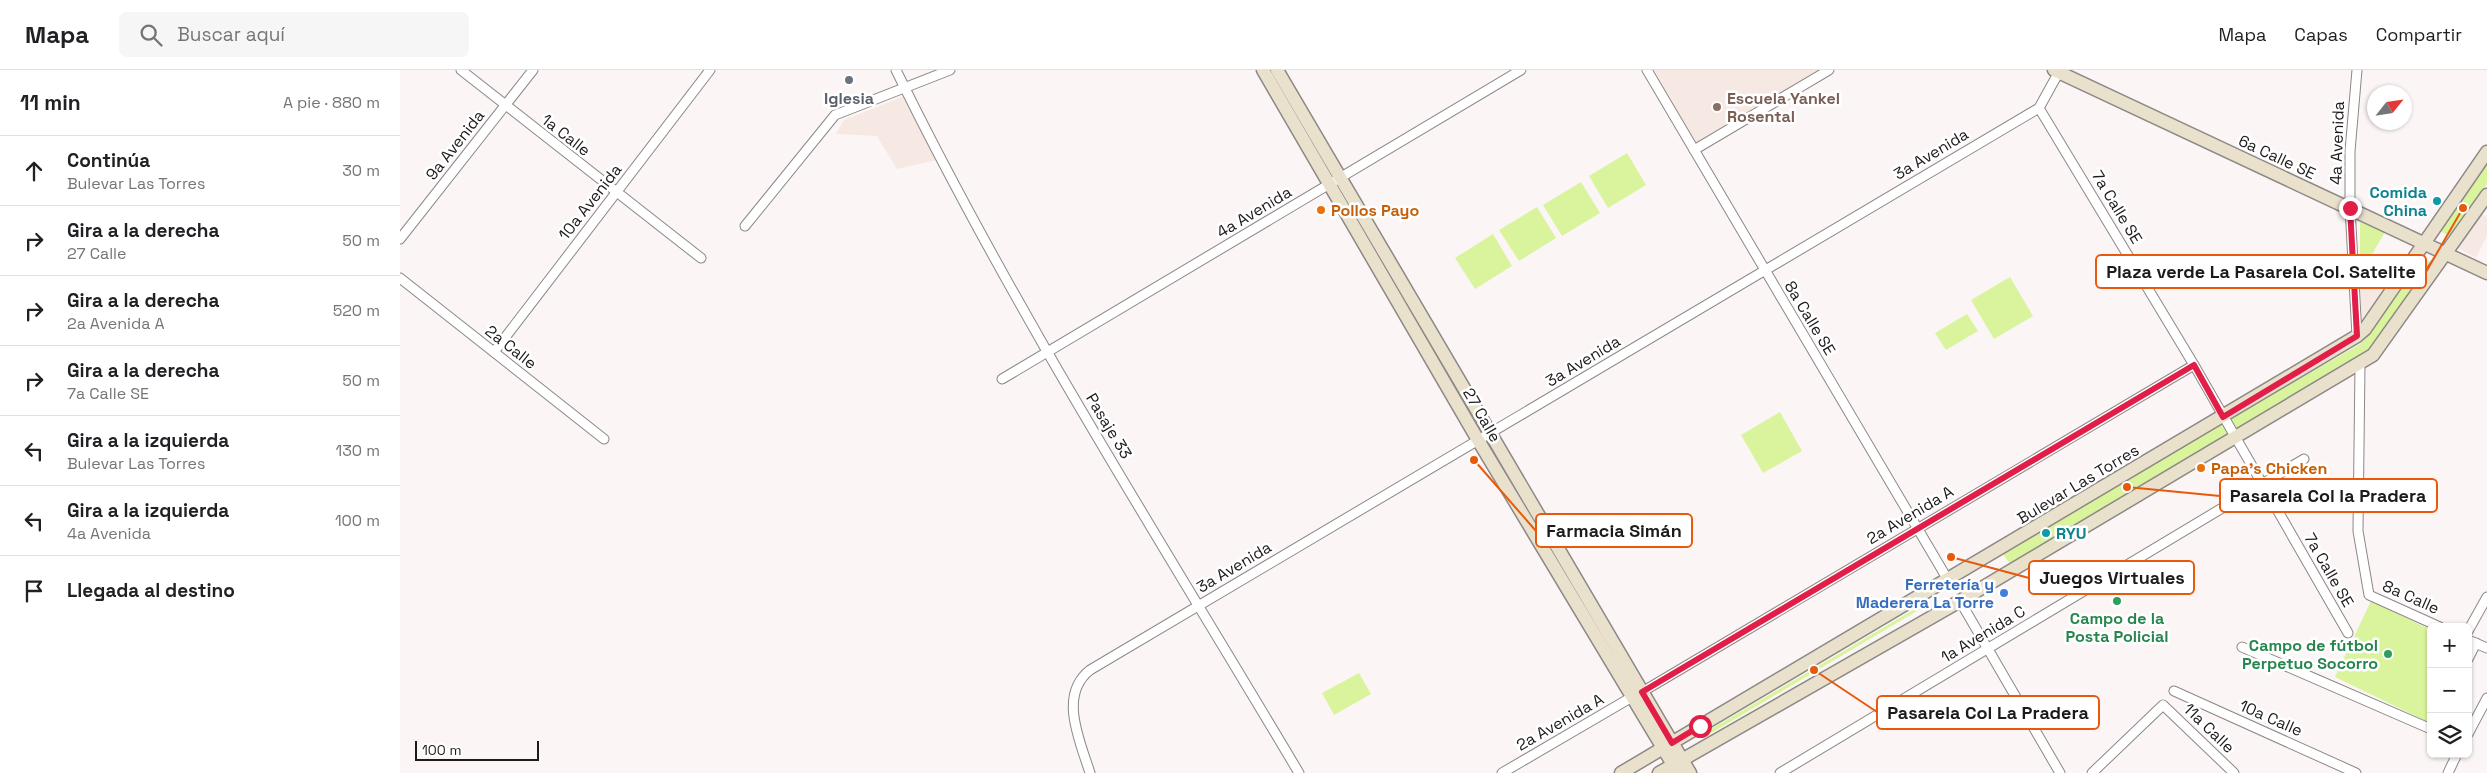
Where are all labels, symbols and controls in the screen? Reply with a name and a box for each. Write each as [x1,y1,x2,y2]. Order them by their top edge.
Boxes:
search box [119,12,469,57]
text: Mapa [25,19,89,50]
icon: search [137,21,165,49]
text: Buscar aquí [177,22,285,47]
text: Mapa [2218,23,2266,46]
text: Capas [2294,23,2348,46]
text: Compartir [2376,23,2462,46]
marker: Iglesia [843,74,855,86]
north arrow [2367,85,2412,130]
place label: Iglesia [824,88,874,109]
place label: Escuela Yankel Rosental [1727,88,1840,127]
text: 11 min [20,89,81,116]
text: A pie · 880 m [283,92,380,113]
marker: Escuela Yankel Rosental [1711,101,1723,113]
street label: 4a Avenida [2325,101,2349,185]
street label: 9a Avenida [421,106,489,184]
street label: 1a Calle [537,109,595,161]
street label: 3a Avenida [1890,123,1972,185]
street label: 6a Calle SE [2235,130,2319,184]
text: Continúa [67,148,150,173]
icon: ahead [20,157,48,185]
text: 30 m [342,160,380,181]
street label: 10a Avenida [554,160,626,244]
street label: 7a Calle SE [2087,166,2147,248]
text: Bulevar Las Torres [67,173,206,194]
street label: 4a Avenida [1213,181,1295,243]
place label: Comida China [2370,182,2427,221]
marker: Comida China [2431,195,2443,207]
route end [2339,197,2362,220]
place label: Pollos Payo [1331,200,1419,221]
marker: Pollos Payo [1315,204,1327,216]
text: Gira a la derecha [67,218,219,243]
icon: right [20,227,48,255]
text: 50 m [342,230,380,251]
text: 27 Calle [67,243,126,264]
callout: Plaza verde La Pasarela Col. Satelite [2096,255,2426,288]
text: Plaza verde La Pasarela Col. Satelite [2106,260,2416,283]
street label: 8a Calle SE [1780,277,1840,359]
text: Gira a la derecha [67,288,219,313]
icon: right [20,297,48,325]
text: 520 m [333,300,380,321]
text: 2a Avenida A [67,313,165,334]
street label: 2a Calle [481,320,541,374]
street label: 3a Avenida [1542,330,1624,392]
text: Gira a la derecha [67,358,219,383]
icon: right [20,367,48,395]
text: 50 m [342,370,380,391]
text: 7a Calle SE [67,383,149,404]
street label: 27 Calle [1458,384,1506,446]
street label: Pasaje 33 [1081,389,1137,463]
text: Gira a la izquierda [67,428,229,453]
icon: left [20,437,48,465]
street label: Bulevar Las Torres [2013,439,2143,529]
text: 130 m [336,440,380,461]
text: Bulevar Las Torres [67,453,206,474]
place label: Papa's Chicken [2211,458,2327,479]
marker: Papa's Chicken [2195,462,2207,474]
callout: Pasarela Col la Pradera [2220,479,2437,512]
street label: 2a Avenida A [1863,481,1957,549]
text: Pasarela Col la Pradera [2230,484,2427,507]
text: Gira a la izquierda [67,498,229,523]
icon: left [20,507,48,535]
text: 100 m [335,510,380,531]
callout: Farmacia Simán [1536,514,1692,547]
text: Farmacia Simán [1546,519,1682,542]
text: 4a Avenida [67,523,151,544]
place label: RYU [2056,523,2087,544]
marker: RYU [2040,527,2052,539]
street label: 7a Calle SE [2299,529,2359,611]
street label: 3a Avenida [1193,536,1275,598]
callout: Juegos Virtuales [2029,561,2194,594]
text: Juegos Virtuales [2039,566,2185,589]
place label: Ferretería y Maderera La Torre [1856,574,1994,613]
street label: 8a Calle [2379,575,2443,619]
icon: arrive [20,577,48,605]
text: Llegada al destino [67,578,235,603]
marker: Ferretería y Maderera La Torre [1998,587,2010,599]
marker: Campo de la Posta Policial [2111,595,2123,607]
street label: 1a Avenida C [1937,601,2029,667]
place label: Campo de la Posta Policial [2065,608,2169,647]
map controls [2427,623,2472,758]
button: + [2427,623,2472,668]
place label: Campo de fútbol Perpetuo Socorro [2242,635,2378,674]
marker: Campo de fútbol Perpetuo Socorro [2382,648,2394,660]
button: − [2427,668,2472,713]
street label: 2a Avenida A [1513,689,1607,755]
street label: 10a Calle [2236,695,2306,741]
callout: Pasarela Col La Pradera [1877,696,2099,729]
street label: 11a Calle [2179,698,2239,758]
text: Pasarela Col La Pradera [1887,701,2089,724]
button: layers [2427,713,2472,758]
route start [1689,715,1712,738]
scale bar [415,738,539,761]
text: 100 m [422,741,461,759]

